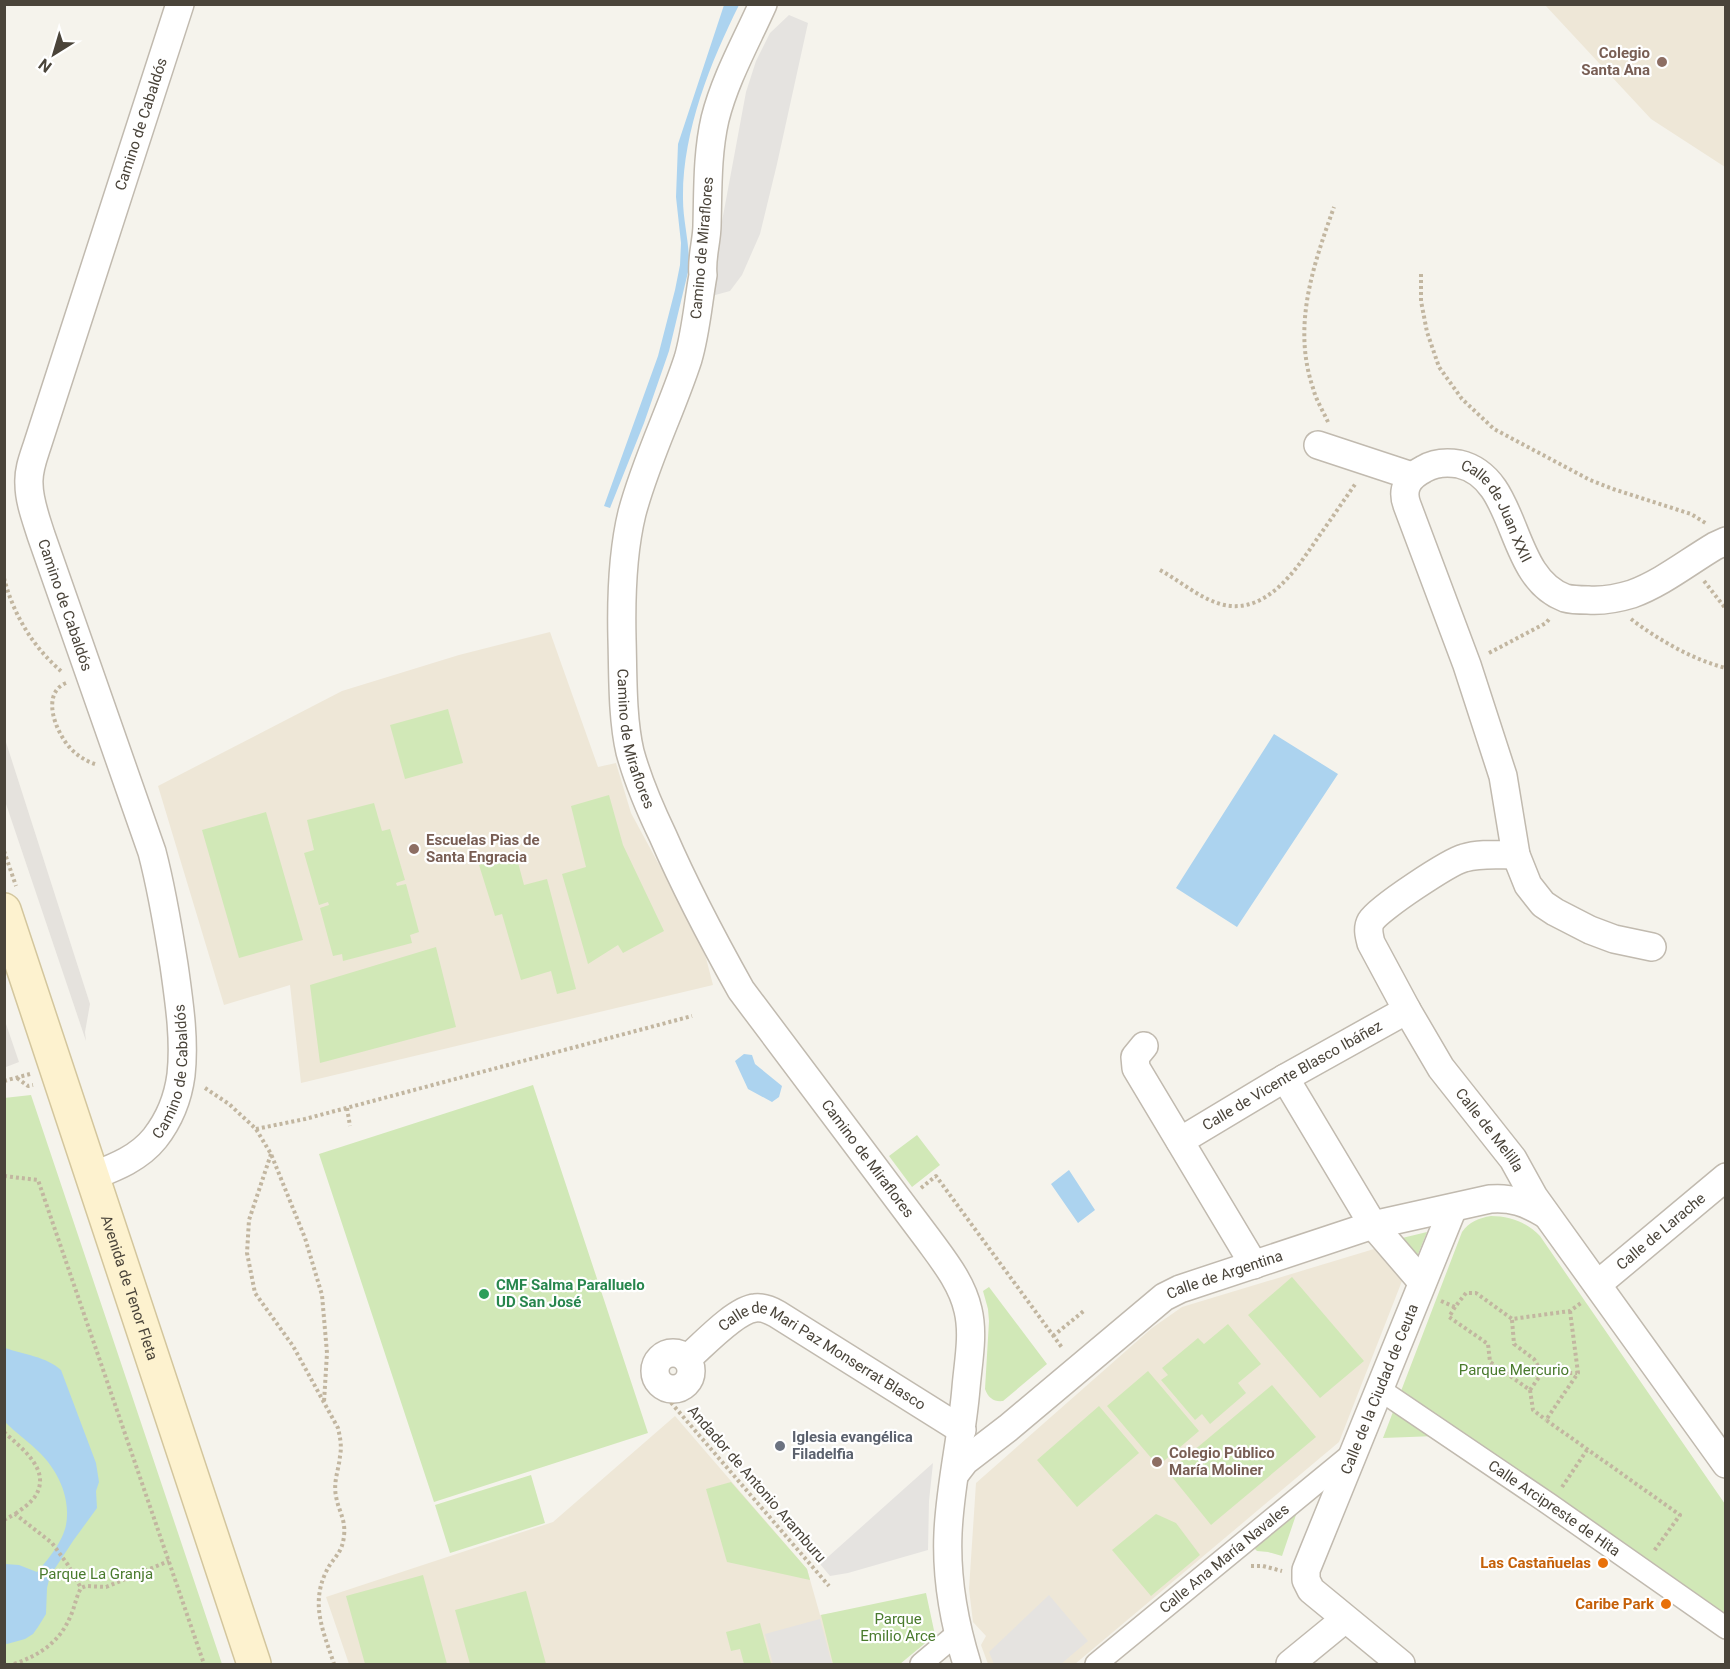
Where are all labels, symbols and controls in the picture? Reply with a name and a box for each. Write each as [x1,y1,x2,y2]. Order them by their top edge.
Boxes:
north arrow [24,24,84,84]
place label: Colegio Santa Ana [1581,44,1650,79]
text: N [35,55,56,77]
marker: Colegio Santa Ana [1655,55,1669,69]
street label: Camino de Cabaldós [111,56,171,193]
street label: Camino de Miraflores [687,176,717,320]
street label: Calle de Juan XXII [1459,456,1535,565]
street label: Camino de Cabaldós [34,537,96,673]
street label: Camino de Miraflores [614,669,658,811]
place label: Escuelas Pias de Santa Engracia [426,831,540,866]
marker: Escuelas Pias de Santa Engracia [407,842,421,856]
street label: Camino de Cabaldós [148,1003,191,1142]
street label: Calle de Vicente Blasco Ibáñez [1199,1017,1385,1134]
street label: Calle de Melilla [1452,1085,1527,1175]
street label: Camino de Miraflores [817,1096,918,1221]
street label: Calle de Larache [1613,1189,1709,1274]
street label: Avenida de Tenor Fleta [97,1213,162,1363]
street label: Calle de Argentina [1163,1247,1285,1303]
place label: CMF Salma Paralluelo UD San José [496,1276,645,1311]
marker: CMF Salma Paralluelo UD San José [477,1287,491,1301]
street label: Calle de Mari Paz Monserrat Blasco [715,1299,929,1414]
street label: Calle de la Ciudad de Ceuta [1337,1301,1422,1477]
park label: Parque Mercurio [1459,1361,1569,1379]
street label: Andador de Antonio Aramburu [684,1402,830,1566]
place label: Iglesia evangélica Filadelfia [792,1428,913,1463]
marker: Iglesia evangélica Filadelfia [773,1439,787,1453]
place label: Colegio Público María Moliner [1169,1444,1275,1479]
marker: Colegio Público María Moliner [1150,1455,1164,1469]
street label: Calle Arcipreste de Hita [1485,1456,1624,1560]
street label: Calle Ana María Navales [1156,1500,1293,1617]
place label: Las Castañuelas [1480,1554,1591,1572]
marker: Las Castañuelas [1596,1556,1610,1570]
park label: Parque La Granja [39,1565,153,1583]
place label: Caribe Park [1575,1595,1655,1613]
marker: Caribe Park [1659,1597,1673,1611]
park label: Parque Emilio Arce [860,1610,936,1645]

